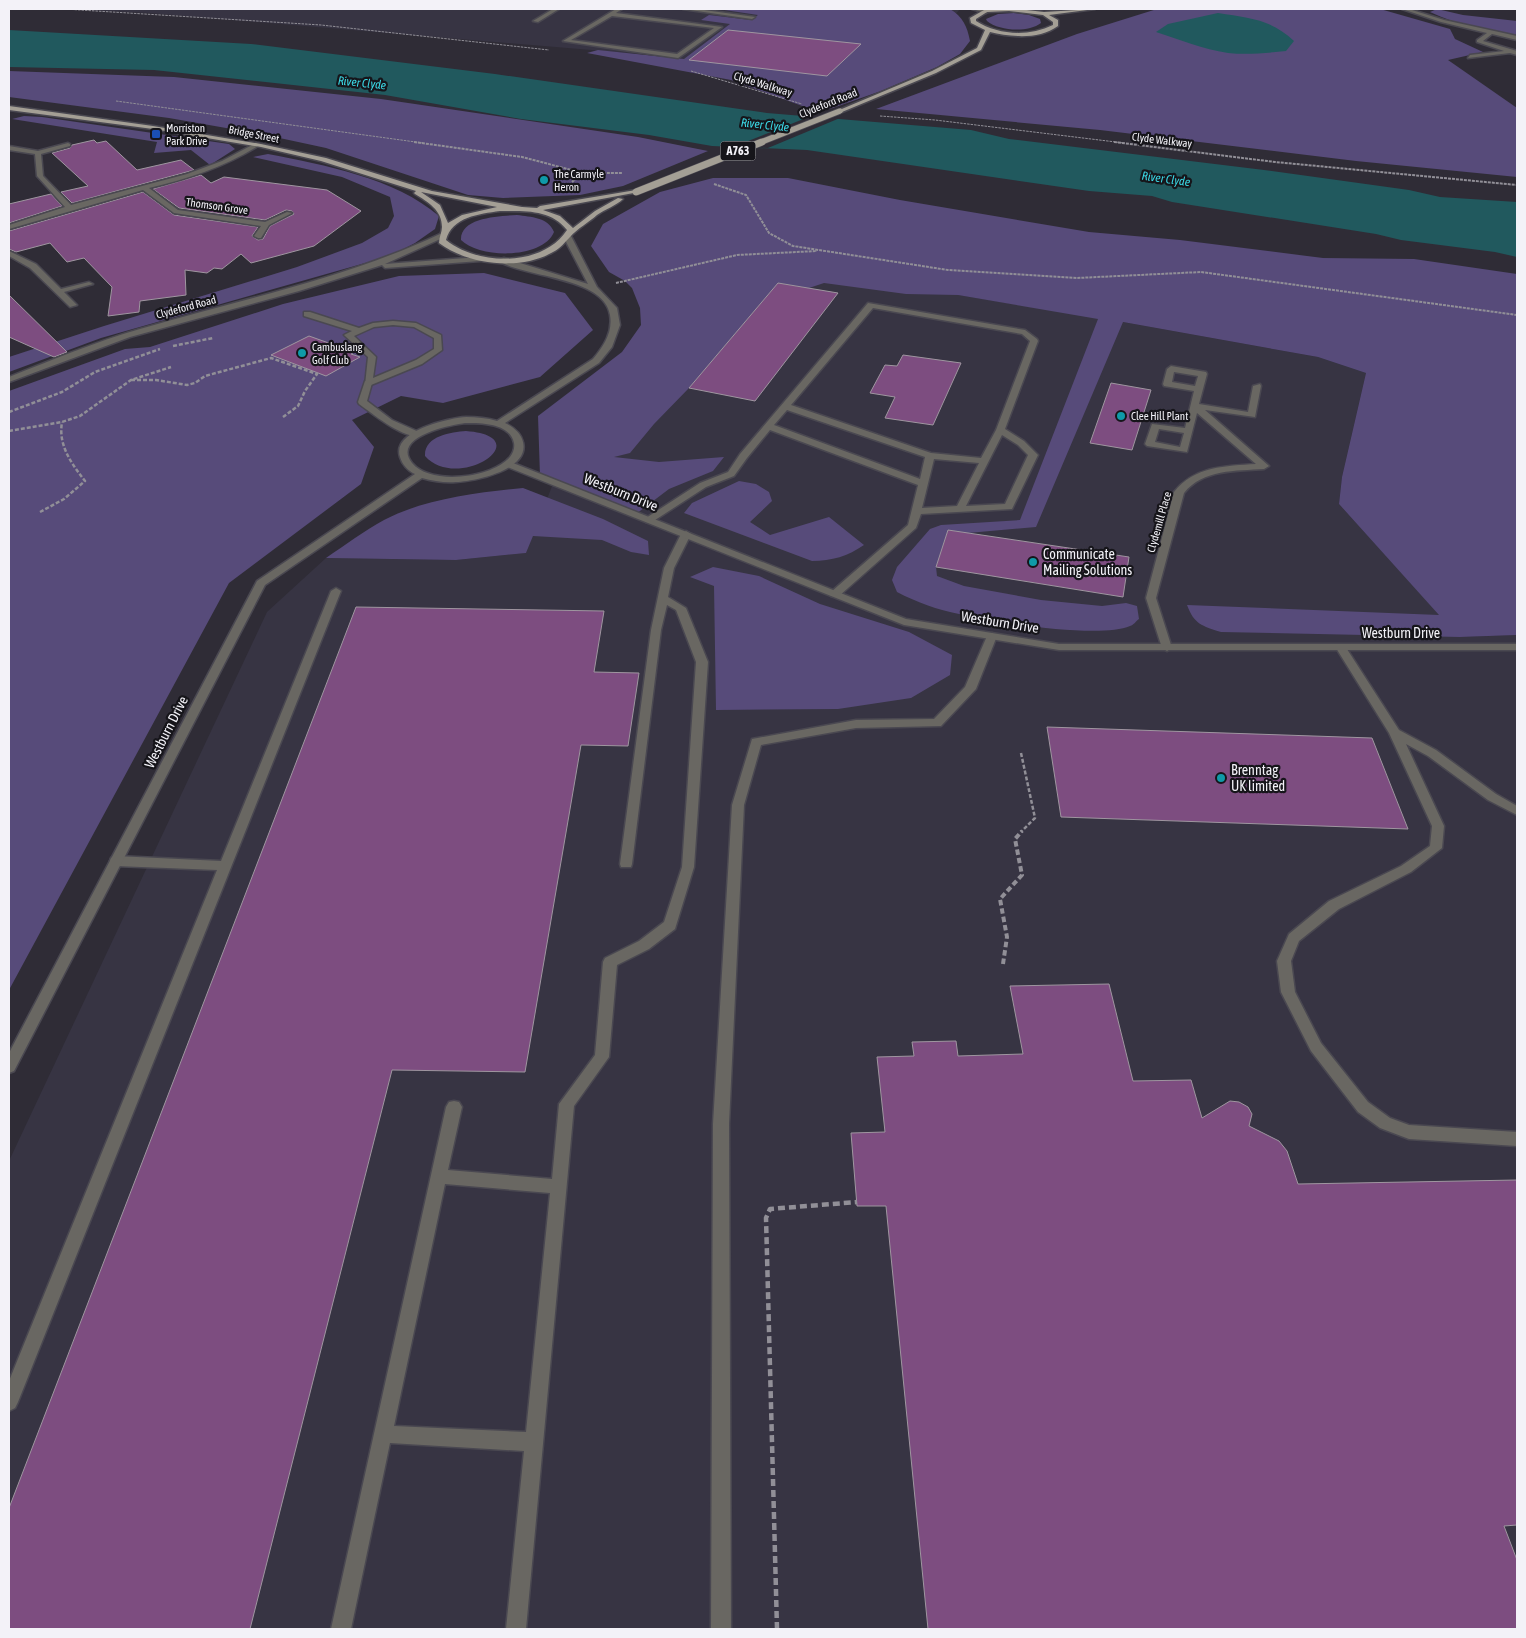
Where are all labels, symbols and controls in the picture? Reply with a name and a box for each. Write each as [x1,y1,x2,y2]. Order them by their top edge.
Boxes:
street label: Clyde Walkway [732,69,794,99]
water label: River Clyde [337,73,387,93]
street label: Clydeford Road [797,86,859,120]
water label: River Clyde [740,115,790,135]
place label: Morriston Park Drive [166,122,207,147]
street label: Bridge Street [228,123,280,145]
marker: Morriston Park Drive [150,128,162,140]
street label: Clyde Walkway [1131,130,1193,150]
road number: A763 [720,142,756,160]
place label: The Carmyle Heron [554,168,604,193]
water label: River Clyde [1141,169,1192,189]
marker: The Carmyle Heron [538,174,550,186]
street label: Thomson Grove [185,196,249,216]
street label: Clydeford Road [155,293,217,321]
place label: Cambuslang Golf Club [312,341,363,366]
marker: Cambuslang Golf Club [296,347,308,359]
marker: Clee Hill Plant [1115,410,1127,422]
place label: Clee Hill Plant [1131,410,1188,422]
street label: Westburn Drive [582,470,660,514]
street label: Clydemill Place [1145,490,1173,554]
place label: Communicate Mailing Solutions [1043,546,1132,578]
marker: Communicate Mailing Solutions [1027,556,1039,568]
street label: Westburn Drive [960,608,1040,636]
street label: Westburn Drive [1362,625,1440,641]
street label: Westburn Drive [141,693,191,771]
place label: Brenntag UK limited [1231,762,1285,794]
marker: Brenntag UK limited [1215,772,1227,784]

